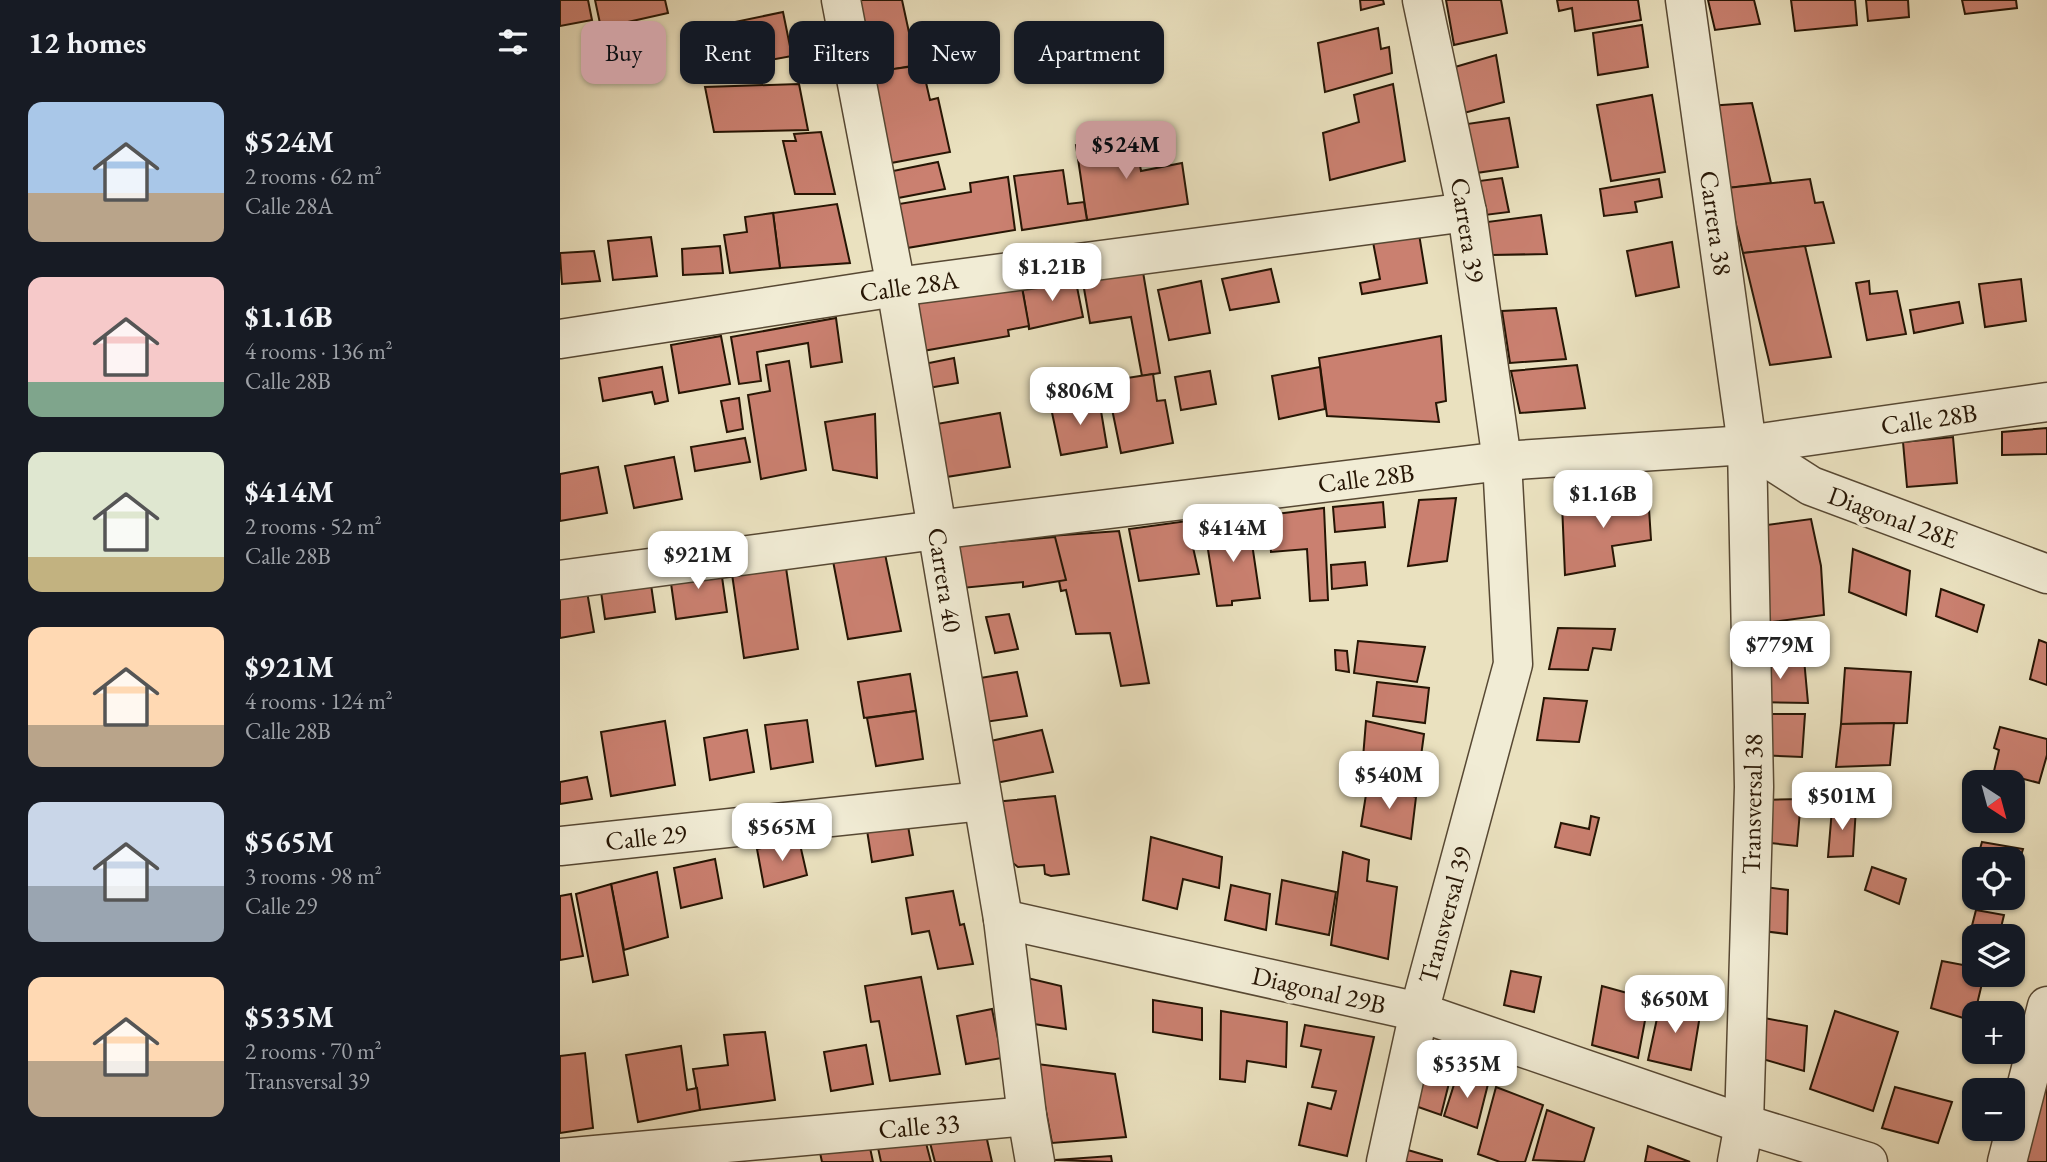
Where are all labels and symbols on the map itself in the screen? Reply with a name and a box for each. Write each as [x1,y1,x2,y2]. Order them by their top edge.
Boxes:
pin: $524M [1077,122,1175,181]
street label: Carrera 38 [1692,168,1740,278]
street label: Carrera 39 [1443,175,1493,285]
pin: $1.21B [995,244,1109,303]
street label: Calle 28A [857,262,962,310]
pin: $806M [1031,368,1129,427]
street label: Calle 28B [1879,395,1979,443]
street label: Calle 28B [1316,455,1416,501]
pin: $1.16B [1546,470,1660,530]
street label: Diagonal 28E [1823,478,1963,556]
pin: $414M [1184,504,1282,564]
street label: Carrera 40 [920,525,970,635]
pin: $921M [649,532,747,591]
pin: $779M [1731,622,1829,681]
street label: Transversal 38 [1734,733,1770,875]
pin: $540M [1340,752,1438,811]
north arrow [1962,770,2025,833]
pin: $501M [1793,772,1891,832]
pin: $565M [733,804,831,863]
street label: Calle 29 [604,816,689,858]
street label: Transversal 39 [1410,842,1480,987]
street label: Diagonal 29B [1249,958,1389,1022]
pin: $650M [1626,976,1724,1035]
pin: $535M [1418,1040,1516,1100]
street label: Calle 33 [877,1106,961,1146]

